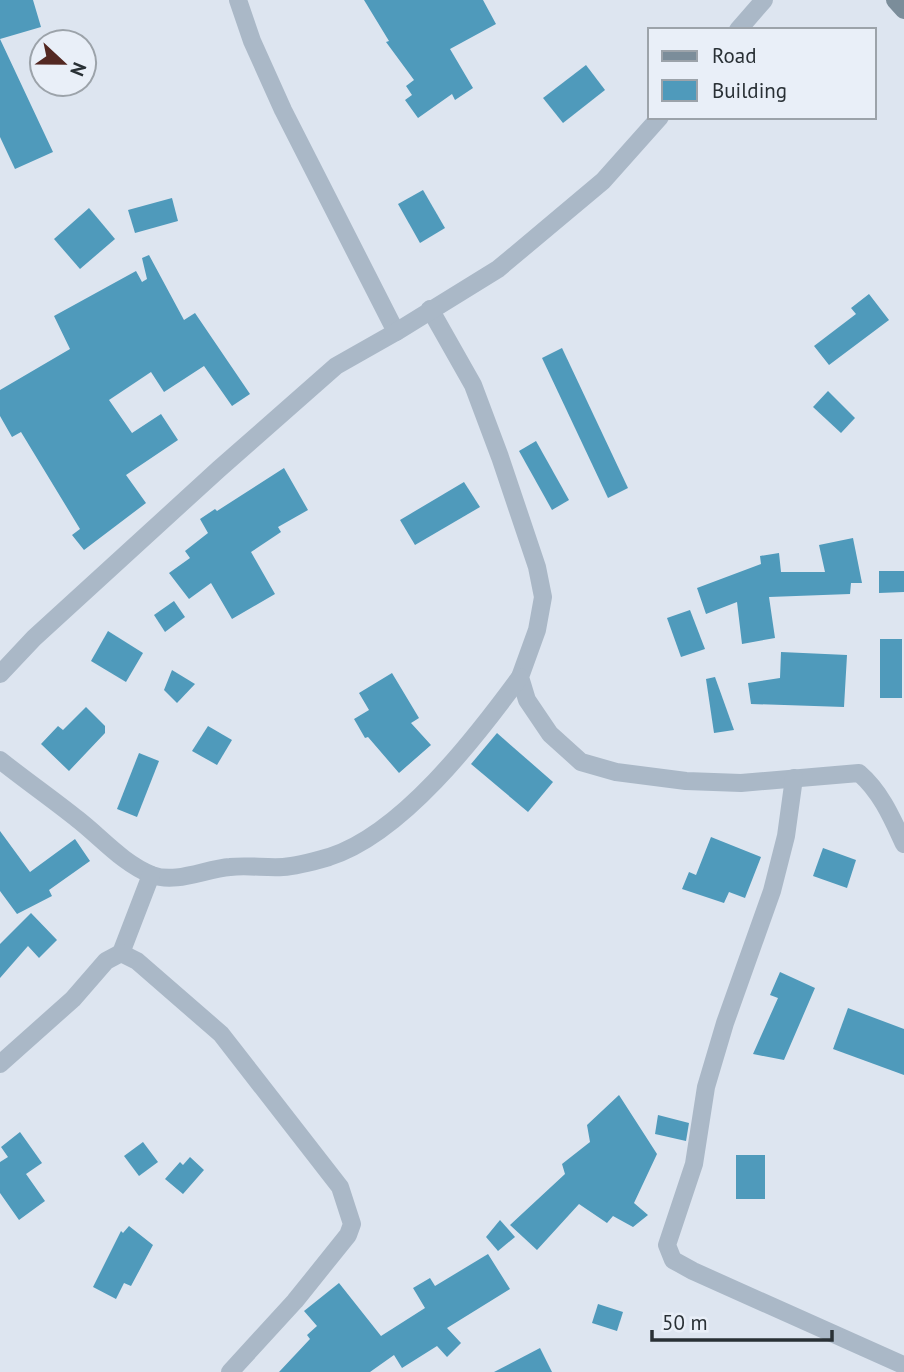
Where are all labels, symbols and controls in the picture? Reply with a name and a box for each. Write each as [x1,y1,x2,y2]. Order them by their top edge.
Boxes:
north arrow [28,28,98,98]
legend [648,28,876,119]
text: Road [712,42,756,69]
text: N [65,59,92,80]
text: Building [712,77,787,104]
scale bar [652,1298,832,1342]
text: 50 m [662,1309,708,1336]

